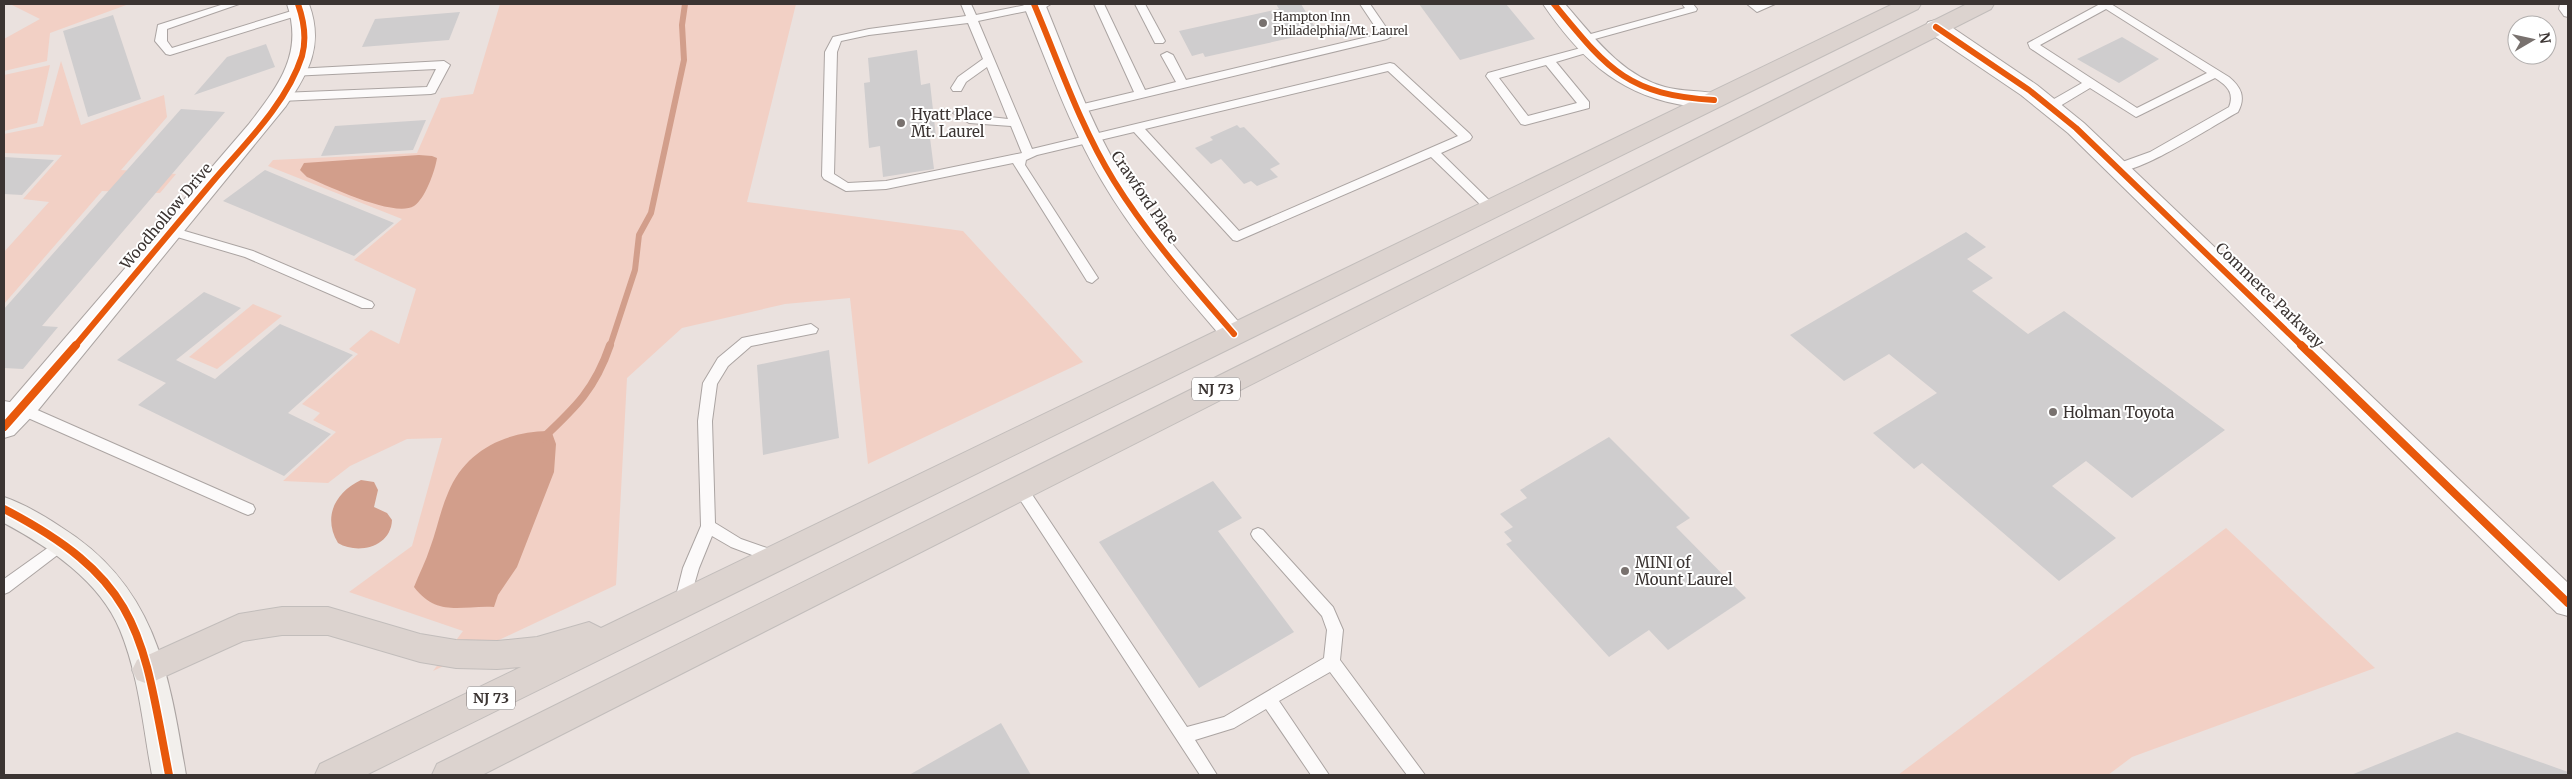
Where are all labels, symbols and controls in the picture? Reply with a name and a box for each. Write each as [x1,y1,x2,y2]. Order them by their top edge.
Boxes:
place label: Hampton Inn Philadelphia/Mt. Laurel [1273,9,1408,38]
north arrow [2507,15,2557,65]
marker: Hampton Inn Philadelphia/Mt. Laurel [1257,17,1269,29]
text: N [2535,31,2555,45]
place label: Hyatt Place Mt. Laurel [911,105,992,141]
marker: Hyatt Place Mt. Laurel [895,117,907,129]
street label: Crawford Place [1107,147,1183,247]
street label: Woodhollow Drive [115,159,216,274]
street label: Commerce Parkway [2212,238,2328,352]
road number: NJ 73 [1192,378,1240,400]
place label: Holman Toyota [2063,403,2174,422]
marker: Holman Toyota [2047,406,2059,418]
place label: MINI of Mount Laurel [1635,553,1733,589]
marker: MINI of Mount Laurel [1619,565,1631,577]
road number: NJ 73 [467,686,515,710]

